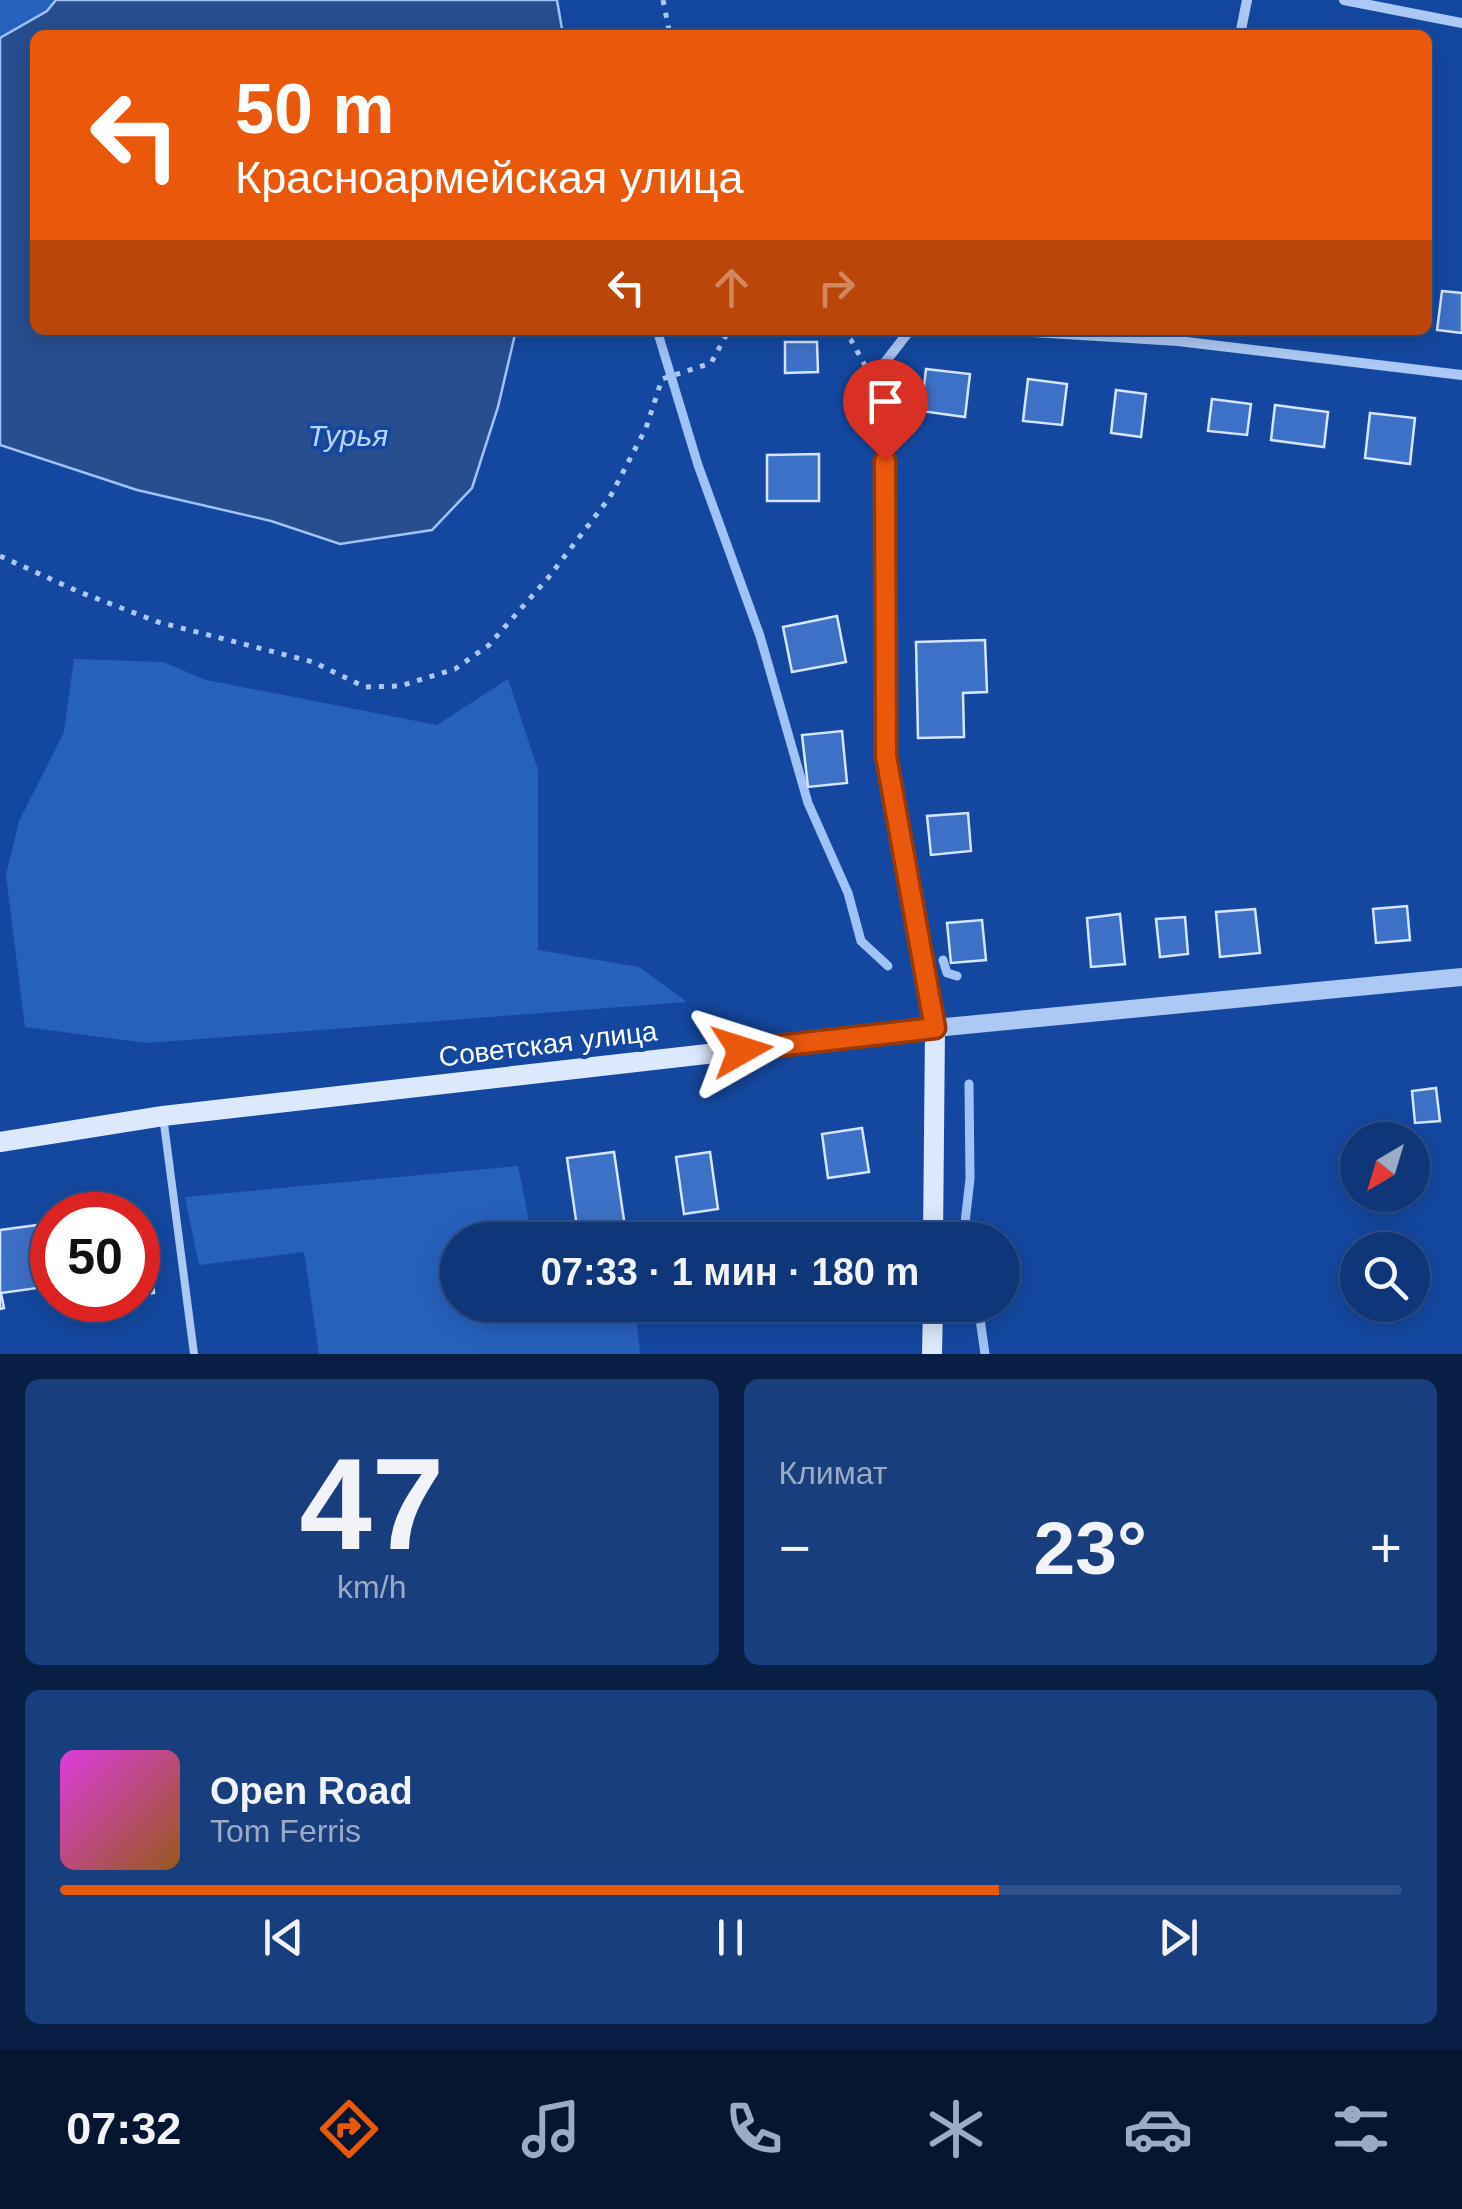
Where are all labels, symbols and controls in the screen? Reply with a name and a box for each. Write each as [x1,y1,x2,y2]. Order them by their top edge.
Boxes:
icon: left [70,70,200,200]
text: 50 m [235,70,395,148]
text: Красноармейская улица [235,152,744,203]
icon: left [599,260,654,315]
icon: ahead [704,260,759,315]
icon: right [809,260,864,315]
pin [843,359,928,462]
icon: arrive [858,374,913,429]
water label: Турья [308,419,388,452]
position arrow [690,998,794,1102]
street label: Советская улица [437,1015,659,1073]
north arrow [1340,1122,1430,1212]
map controls [1340,1122,1430,1322]
speed limit sign: 50 [30,1192,160,1322]
button: search [1340,1232,1430,1322]
text: 07:33 · 1 мин · 180 m [541,1251,919,1293]
text: 47 [299,1431,444,1577]
text: Климат [779,1455,887,1491]
text: 23° [1034,1506,1147,1590]
text: − [779,1517,811,1579]
text: + [1370,1517,1402,1579]
text: km/h [337,1569,406,1605]
text: Open Road [210,1770,413,1812]
text: Tom Ferris [210,1813,361,1849]
icon: previous [256,1910,311,1965]
icon: pause [703,1910,758,1965]
icon: next [1151,1910,1206,1965]
icon: directions [314,2094,384,2164]
icon: music [516,2094,586,2164]
icon: phone [719,2094,789,2164]
icon: climate [921,2094,991,2164]
icon: car [1123,2094,1193,2164]
icon: filters [1326,2094,1396,2164]
text: 07:32 [66,2103,181,2154]

